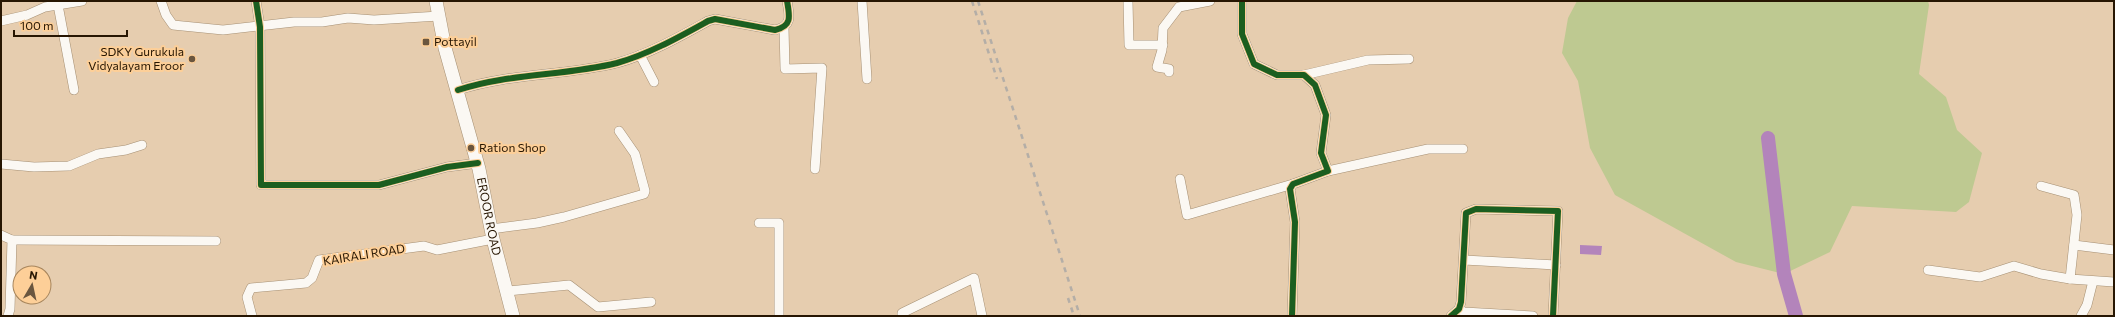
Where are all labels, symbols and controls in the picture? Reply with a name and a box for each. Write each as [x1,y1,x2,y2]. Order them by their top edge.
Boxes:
scale bar [14,12,127,38]
text: 100 m [20,18,54,32]
place label: Pottayil [434,34,477,48]
marker: Pottayil [421,37,431,47]
place label: SDKY Gurukula Vidyalayam Eroor [88,44,184,72]
marker: SDKY Gurukula Vidyalayam Eroor [187,54,197,64]
place label: Ration Shop [479,140,546,154]
marker: Ration Shop [466,143,476,153]
street label: EROOR ROAD [475,176,505,257]
street label: KAIRALI ROAD [322,241,406,267]
north arrow [12,265,52,305]
text: N [29,268,39,282]

